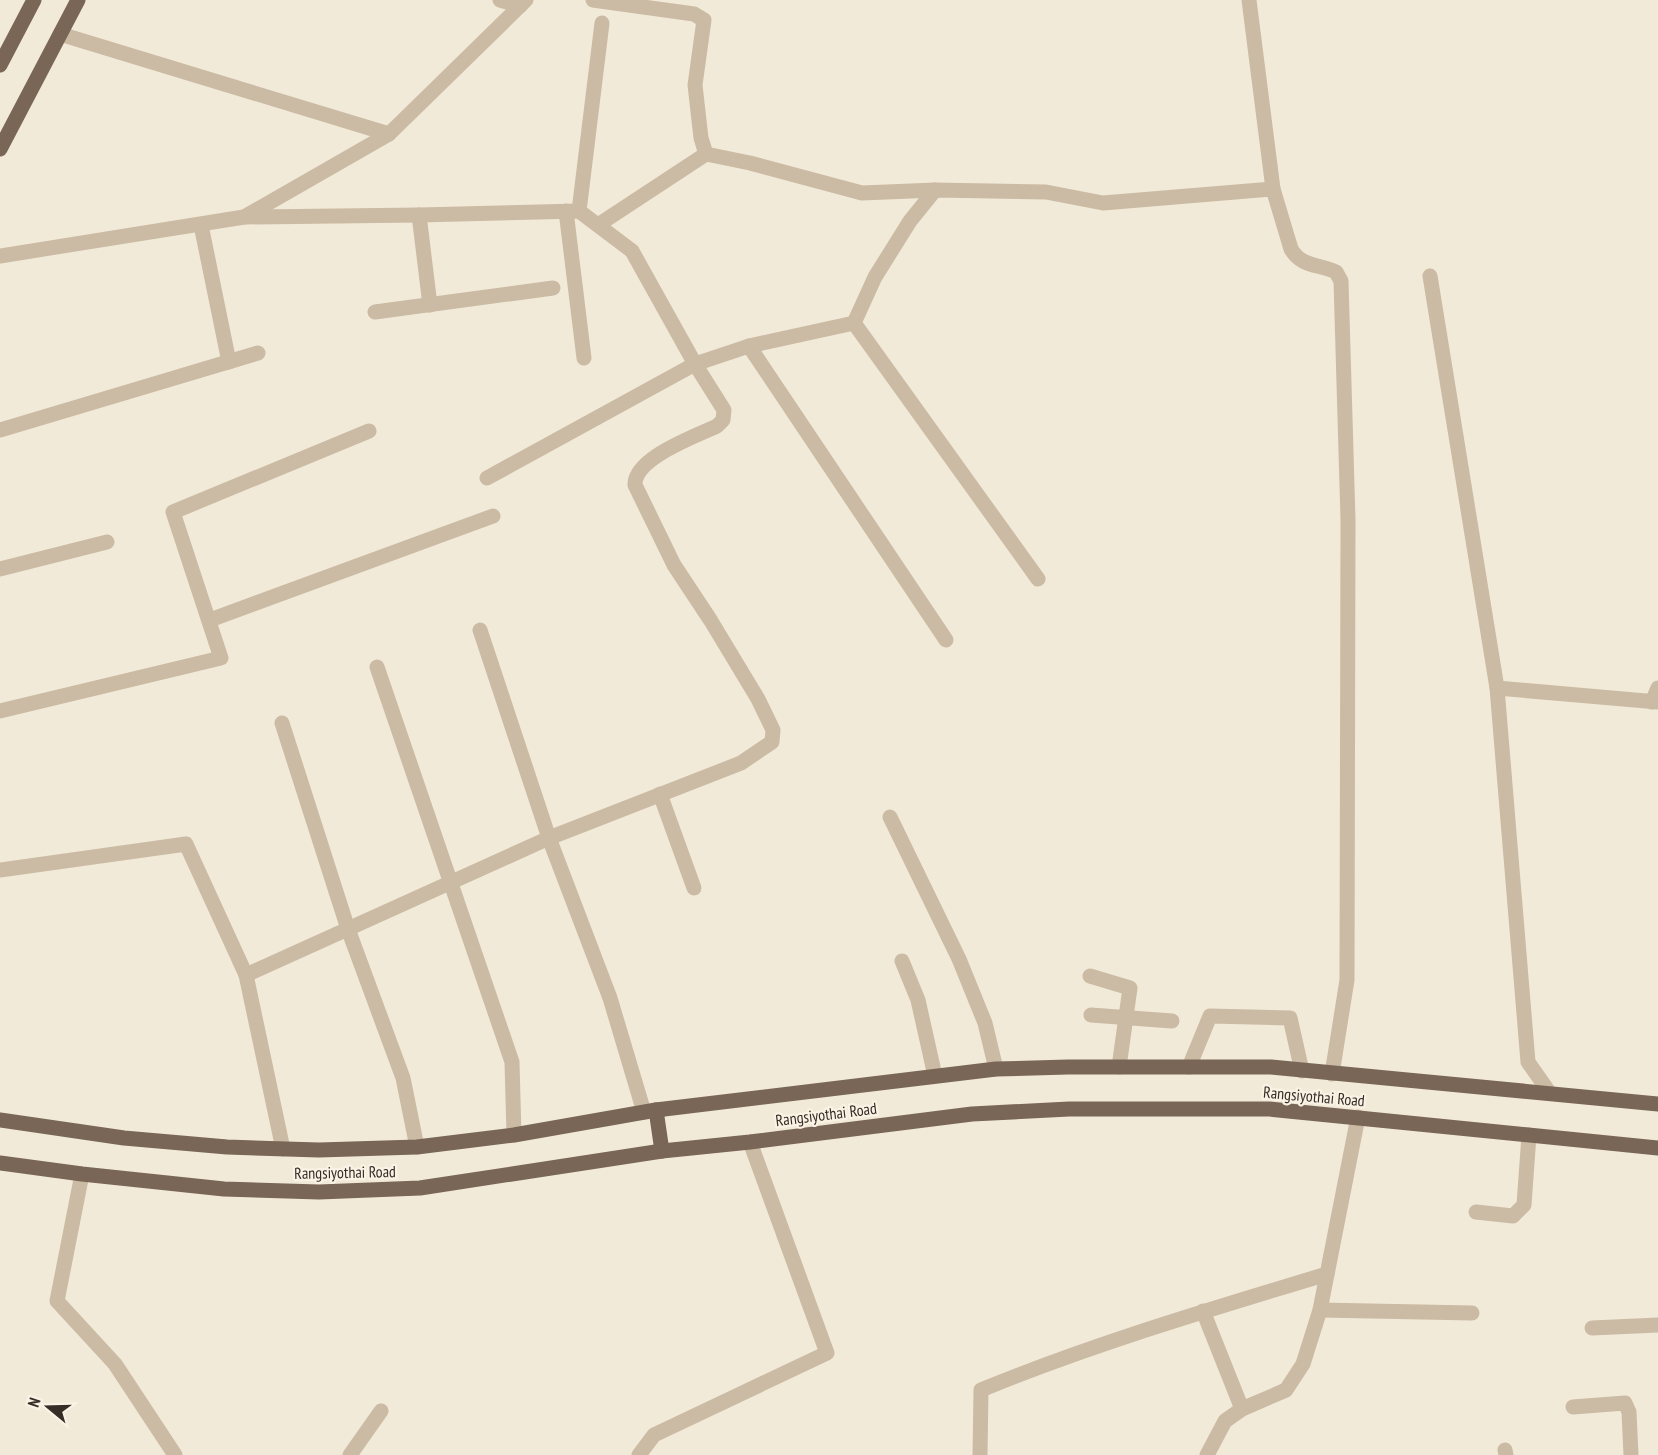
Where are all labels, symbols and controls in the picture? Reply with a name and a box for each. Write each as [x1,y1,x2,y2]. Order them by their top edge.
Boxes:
street label: Rangsiyothai Road [1262,1082,1366,1110]
street label: Rangsiyothai Road [774,1098,878,1130]
street label: Rangsiyothai Road [294,1161,396,1183]
north arrow [18,1377,78,1437]
text: N [23,1395,45,1409]

